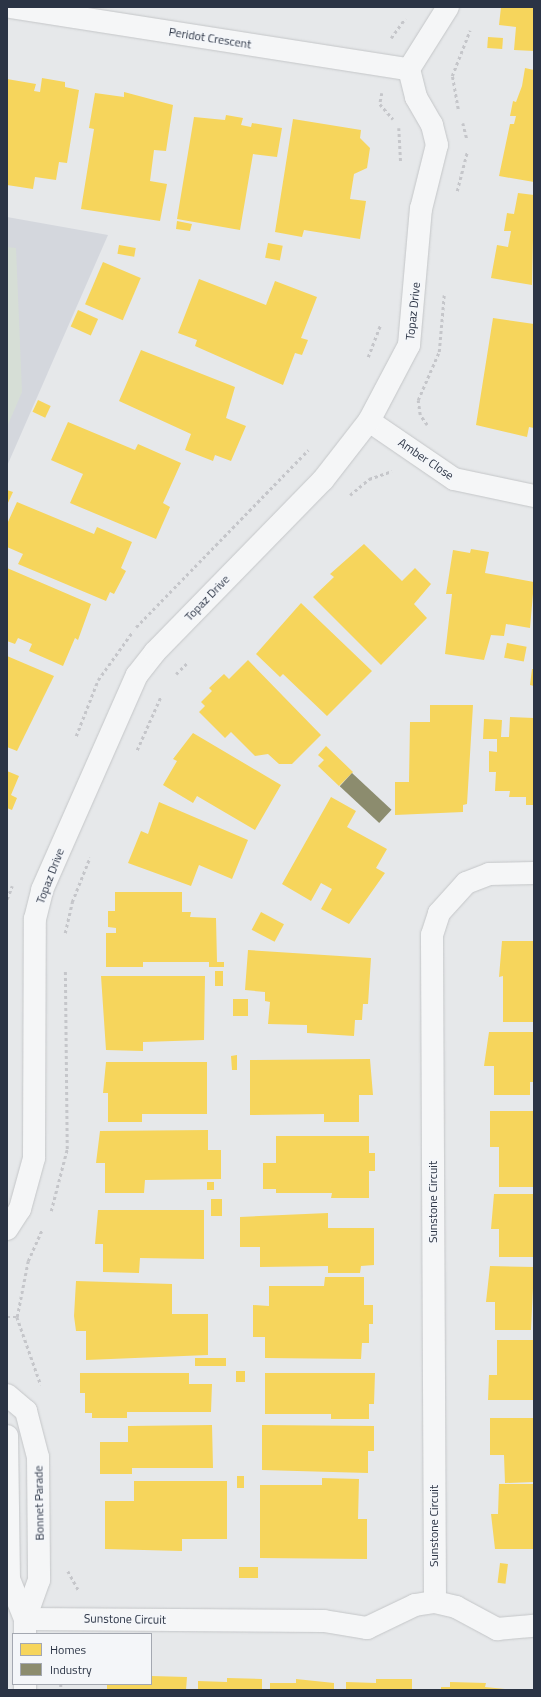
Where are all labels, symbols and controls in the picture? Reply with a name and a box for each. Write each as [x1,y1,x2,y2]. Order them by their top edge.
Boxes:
street label: Peridot Crescent [168,24,252,52]
street label: Topaz Drive [403,281,423,341]
street label: Amber Close [396,435,456,483]
street label: Topaz Drive [182,572,232,624]
street label: Topaz Drive [33,846,67,906]
street label: Sunstone Circuit [426,1161,440,1243]
street label: Bonnet Parade [31,1465,47,1541]
street label: Sunstone Circuit [427,1485,441,1567]
street label: Sunstone Circuit [84,1611,166,1627]
legend [12,1633,152,1685]
text: Homes [50,1640,86,1659]
text: Industry [50,1660,92,1679]

